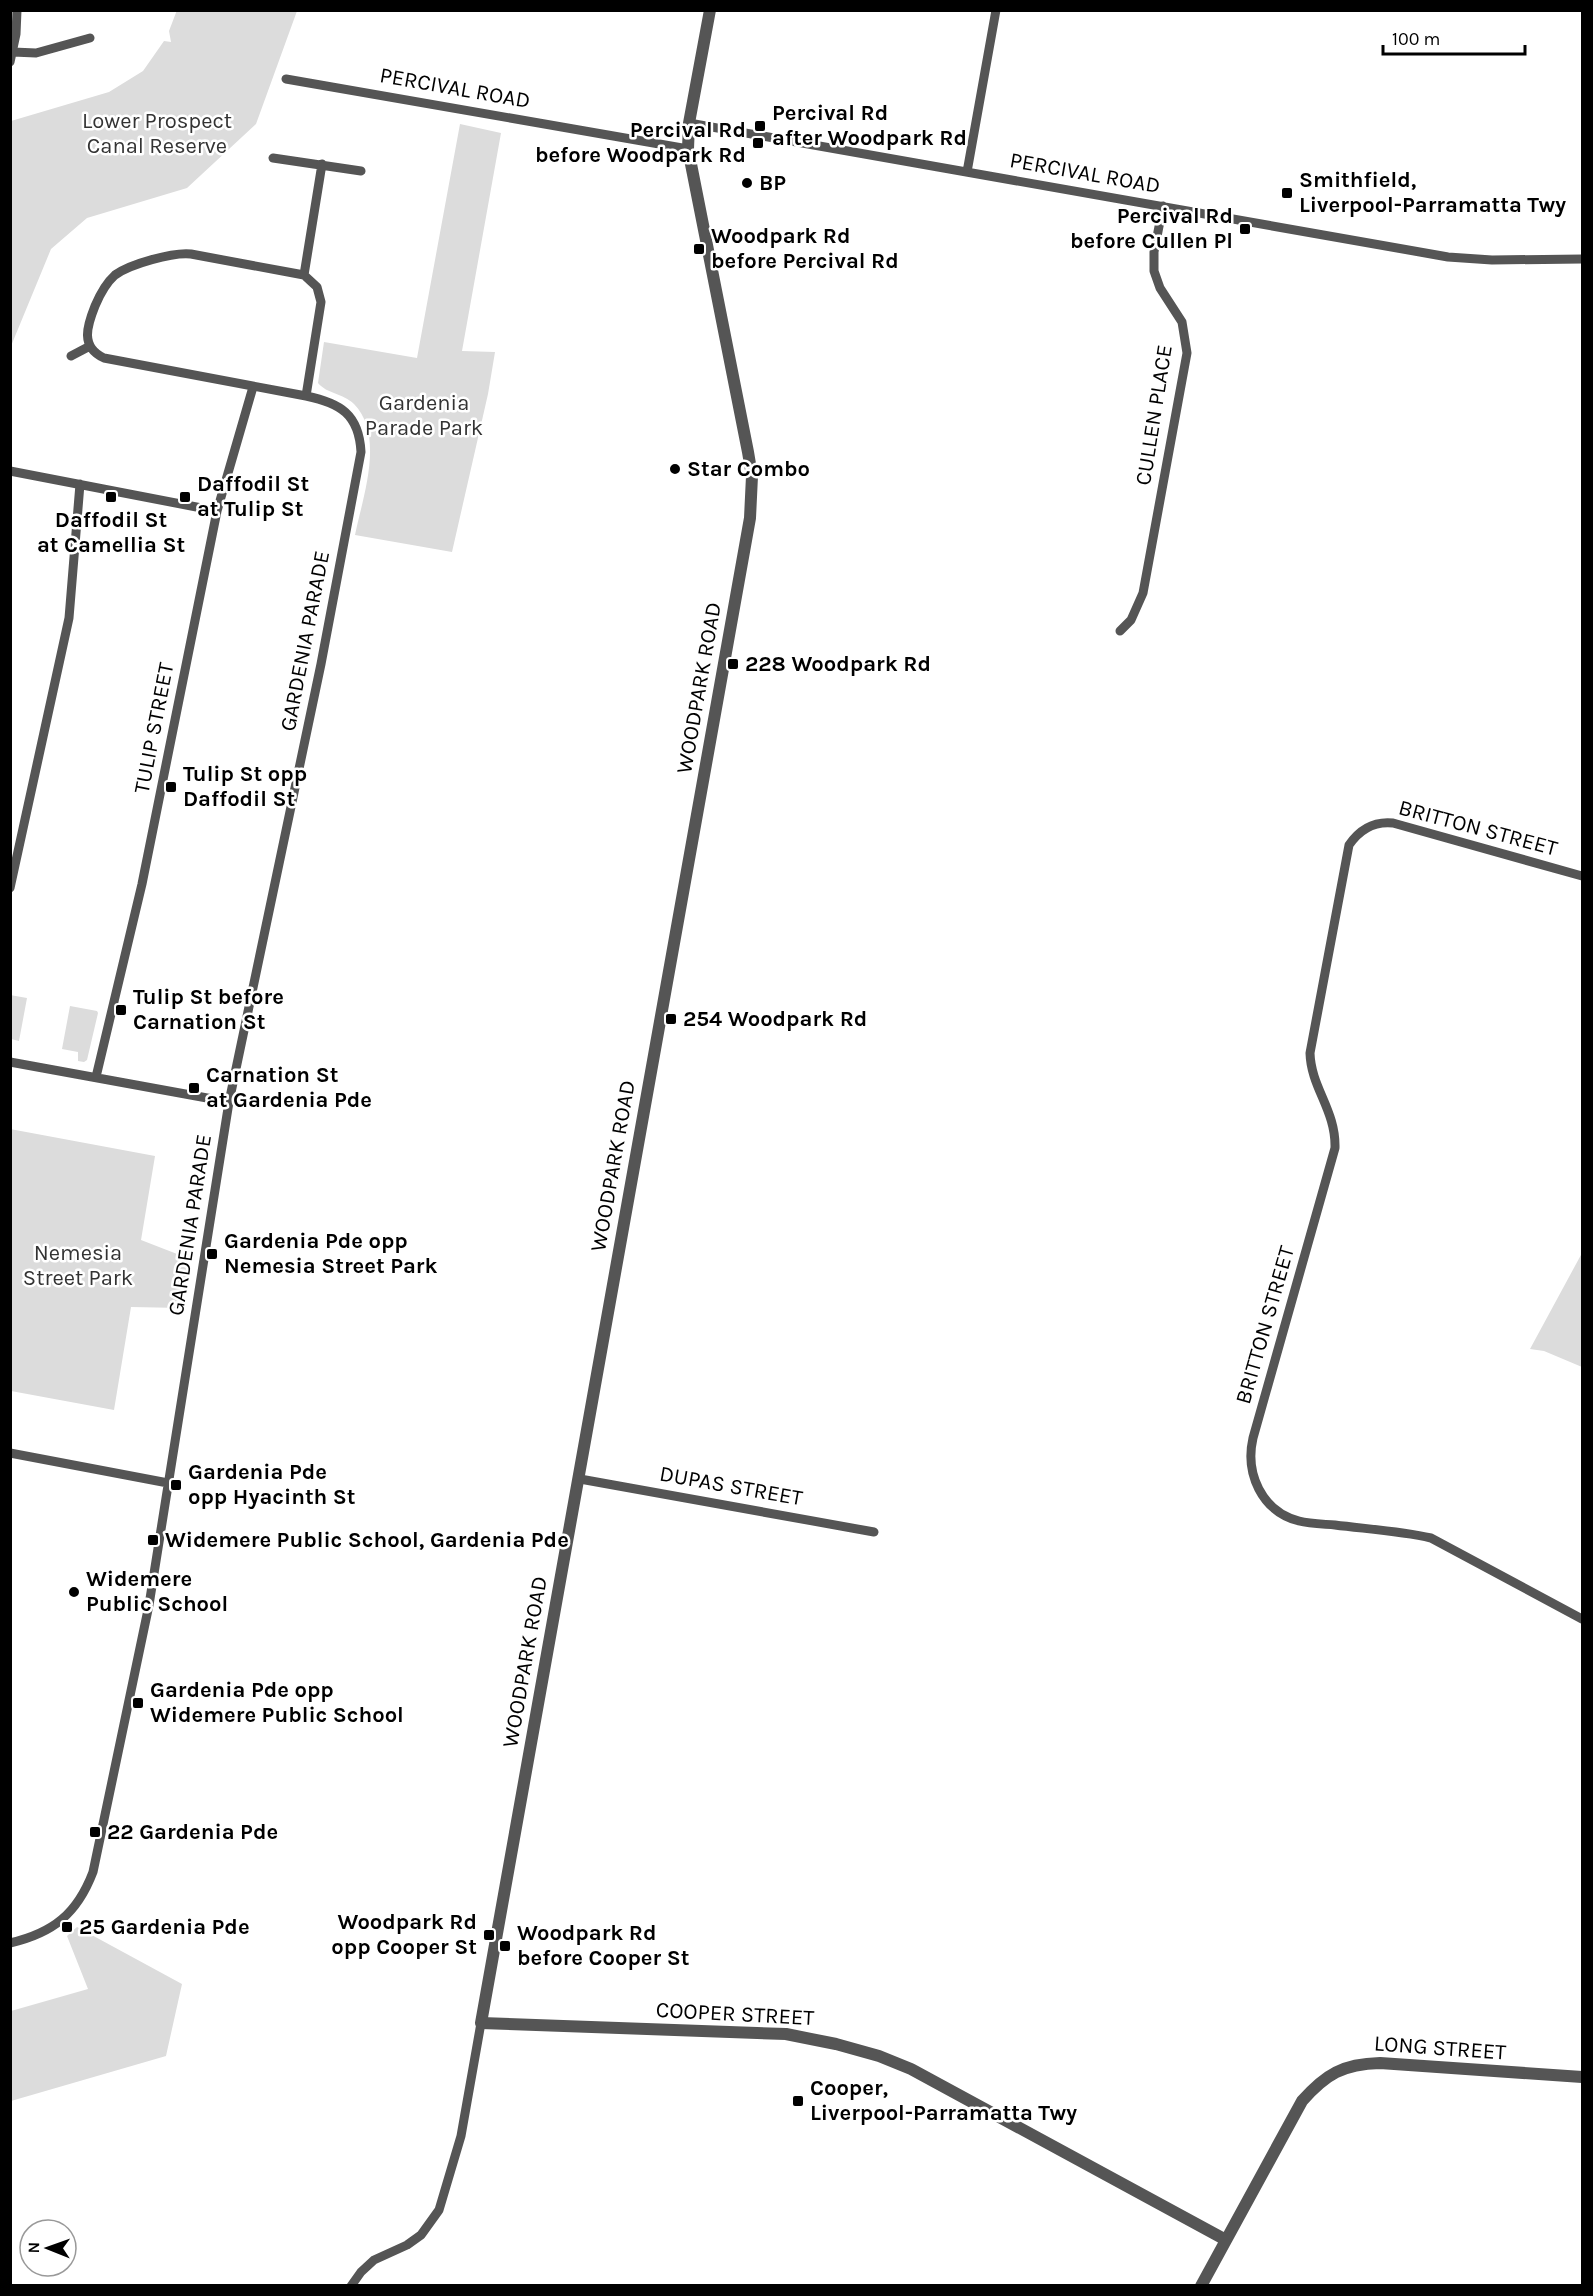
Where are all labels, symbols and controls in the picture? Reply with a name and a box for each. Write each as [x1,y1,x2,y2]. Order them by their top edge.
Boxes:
scale bar [1383,18,1526,56]
text: 100 m [1392,28,1440,50]
street label: PERCIVAL ROAD [378,62,532,114]
place label: Percival Rd after Woodpark Rd [772,100,967,151]
park label: Lower Prospect Canal Reserve [82,108,232,159]
place label: Percival Rd before Woodpark Rd [535,117,746,168]
marker: Percival Rd after Woodpark Rd [753,119,767,133]
marker: Percival Rd before Woodpark Rd [751,136,765,150]
street label: PERCIVAL ROAD [1008,147,1162,199]
place label: Smithfield, Liverpool-Parramatta Twy [1299,167,1566,218]
place label: BP [759,170,786,196]
marker: BP [740,176,754,190]
marker: Smithfield, Liverpool-Parramatta Twy [1280,186,1294,200]
place label: Percival Rd before Cullen Pl [1070,203,1233,254]
marker: Percival Rd before Cullen Pl [1238,222,1252,236]
place label: Woodpark Rd before Percival Rd [711,223,899,274]
marker: Woodpark Rd before Percival Rd [692,242,706,256]
street label: CULLEN PLACE [1130,343,1178,487]
park label: Gardenia Parade Park [365,390,483,441]
place label: Star Combo [687,456,810,482]
marker: Star Combo [668,462,682,476]
place label: Daffodil St at Tulip St [197,471,310,522]
marker: Daffodil St at Camellia St [104,490,118,504]
marker: Daffodil St at Tulip St [178,490,192,504]
place label: Daffodil St at Camellia St [37,507,185,558]
street label: GARDENIA PARADE [275,549,335,733]
street label: WOODPARK ROAD [671,600,727,776]
place label: 228 Woodpark Rd [745,651,931,677]
marker: 228 Woodpark Rd [726,657,740,671]
street label: TULIP STREET [129,660,179,796]
place label: Tulip St opp Daffodil St [183,761,307,812]
marker: Tulip St opp Daffodil St [164,780,178,794]
street label: BRITTON STREET [1396,794,1560,862]
place label: Tulip St before Carnation St [133,984,284,1035]
marker: Tulip St before Carnation St [114,1003,128,1017]
place label: 254 Woodpark Rd [683,1006,867,1032]
marker: 254 Woodpark Rd [664,1012,678,1026]
place label: Carnation St at Gardenia Pde [206,1062,372,1113]
street label: WOODPARK ROAD [585,1078,641,1254]
marker: Carnation St at Gardenia Pde [187,1081,201,1095]
street label: GARDENIA PARADE [163,1132,217,1318]
place label: Gardenia Pde opp Nemesia Street Park [224,1228,437,1279]
park label: Nemesia Street Park [23,1240,133,1291]
street label: BRITTON STREET [1230,1243,1300,1407]
marker: Gardenia Pde opp Nemesia Street Park [205,1247,219,1261]
place label: Gardenia Pde opp Hyacinth St [188,1459,356,1510]
street label: DUPAS STREET [657,1461,805,1511]
marker: Gardenia Pde opp Hyacinth St [169,1478,183,1492]
place label: Widemere Public School, Gardenia Pde [165,1527,569,1553]
marker: Widemere Public School, Gardenia Pde [146,1533,160,1547]
place label: Widemere Public School [86,1566,228,1617]
street label: WOODPARK ROAD [497,1574,553,1750]
marker: Widemere Public School [67,1585,81,1599]
place label: Gardenia Pde opp Widemere Public School [150,1677,404,1728]
marker: Gardenia Pde opp Widemere Public School [131,1696,145,1710]
place label: 22 Gardenia Pde [107,1819,278,1845]
marker: 22 Gardenia Pde [88,1825,102,1839]
place label: Woodpark Rd opp Cooper St [331,1909,477,1960]
place label: 25 Gardenia Pde [79,1914,250,1940]
marker: 25 Gardenia Pde [60,1920,74,1934]
place label: Woodpark Rd before Cooper St [517,1920,690,1971]
marker: Woodpark Rd opp Cooper St [482,1928,496,1942]
marker: Woodpark Rd before Cooper St [498,1939,512,1953]
street label: COOPER STREET [655,1997,815,2031]
street label: LONG STREET [1373,2030,1507,2066]
place label: Cooper, Liverpool-Parramatta Twy [810,2075,1077,2126]
marker: Cooper, Liverpool-Parramatta Twy [791,2094,805,2108]
north arrow [18,2218,78,2278]
text: N [24,2242,43,2254]

